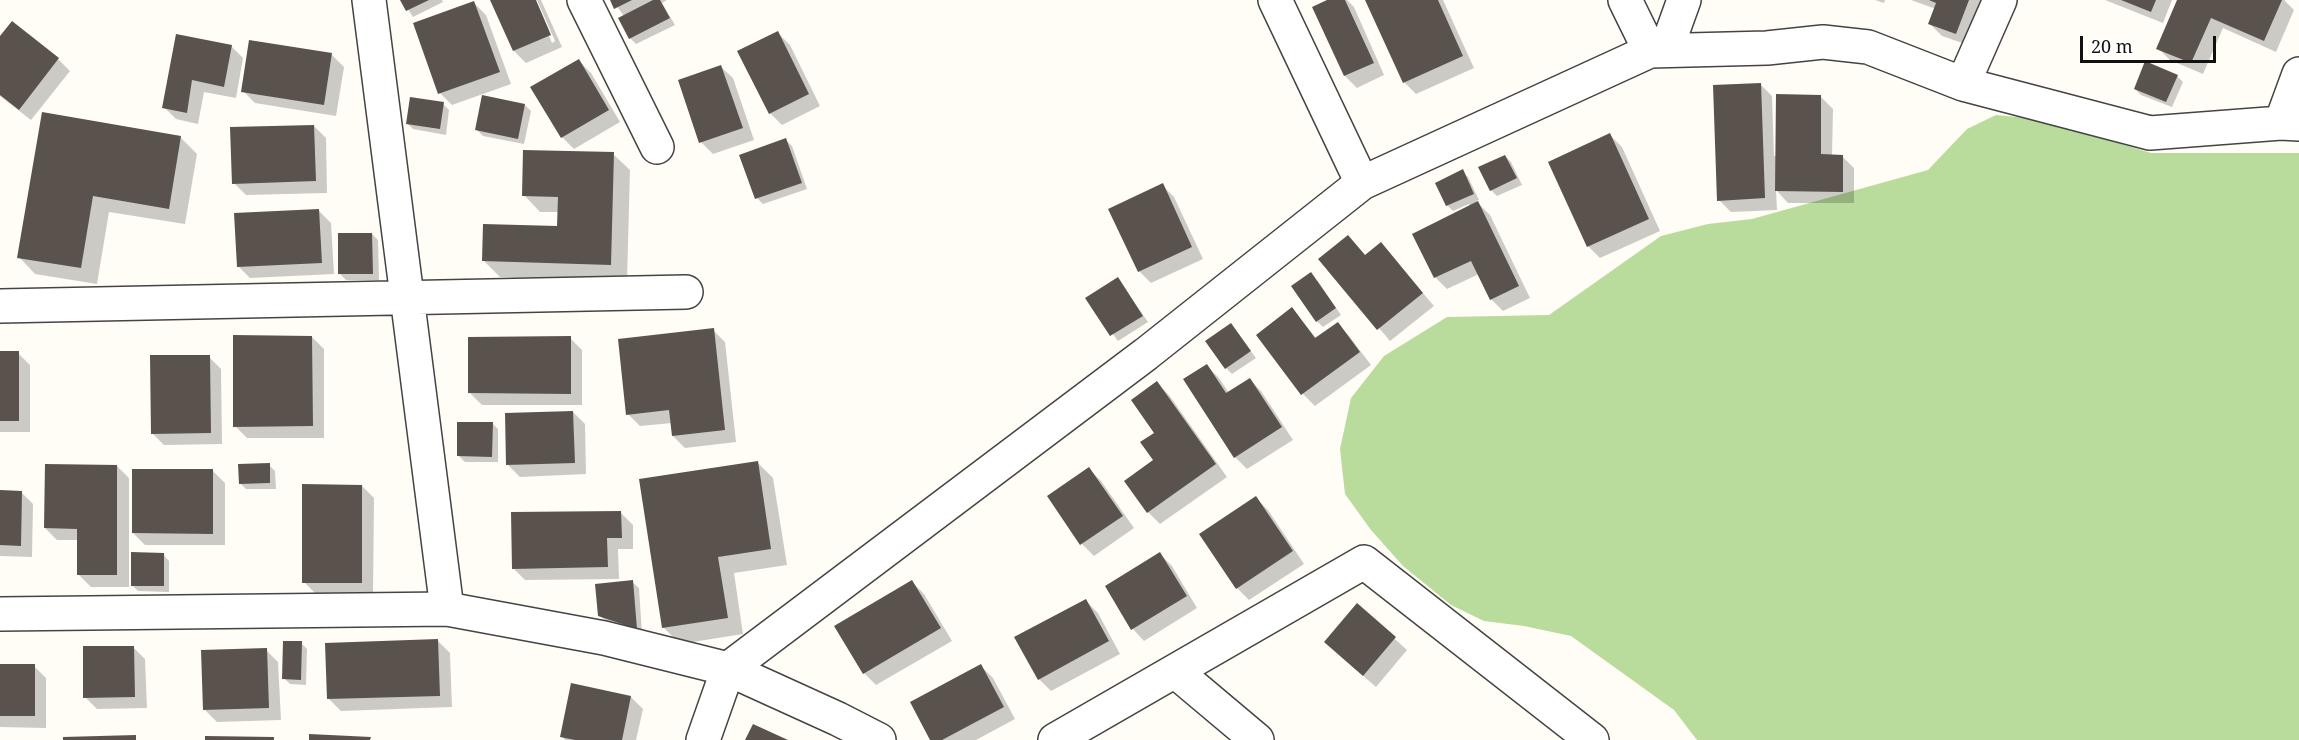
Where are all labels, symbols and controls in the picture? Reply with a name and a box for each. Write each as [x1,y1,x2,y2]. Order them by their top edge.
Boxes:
scale bar [2083,24,2220,62]
text: 20 m [2091,34,2133,58]

